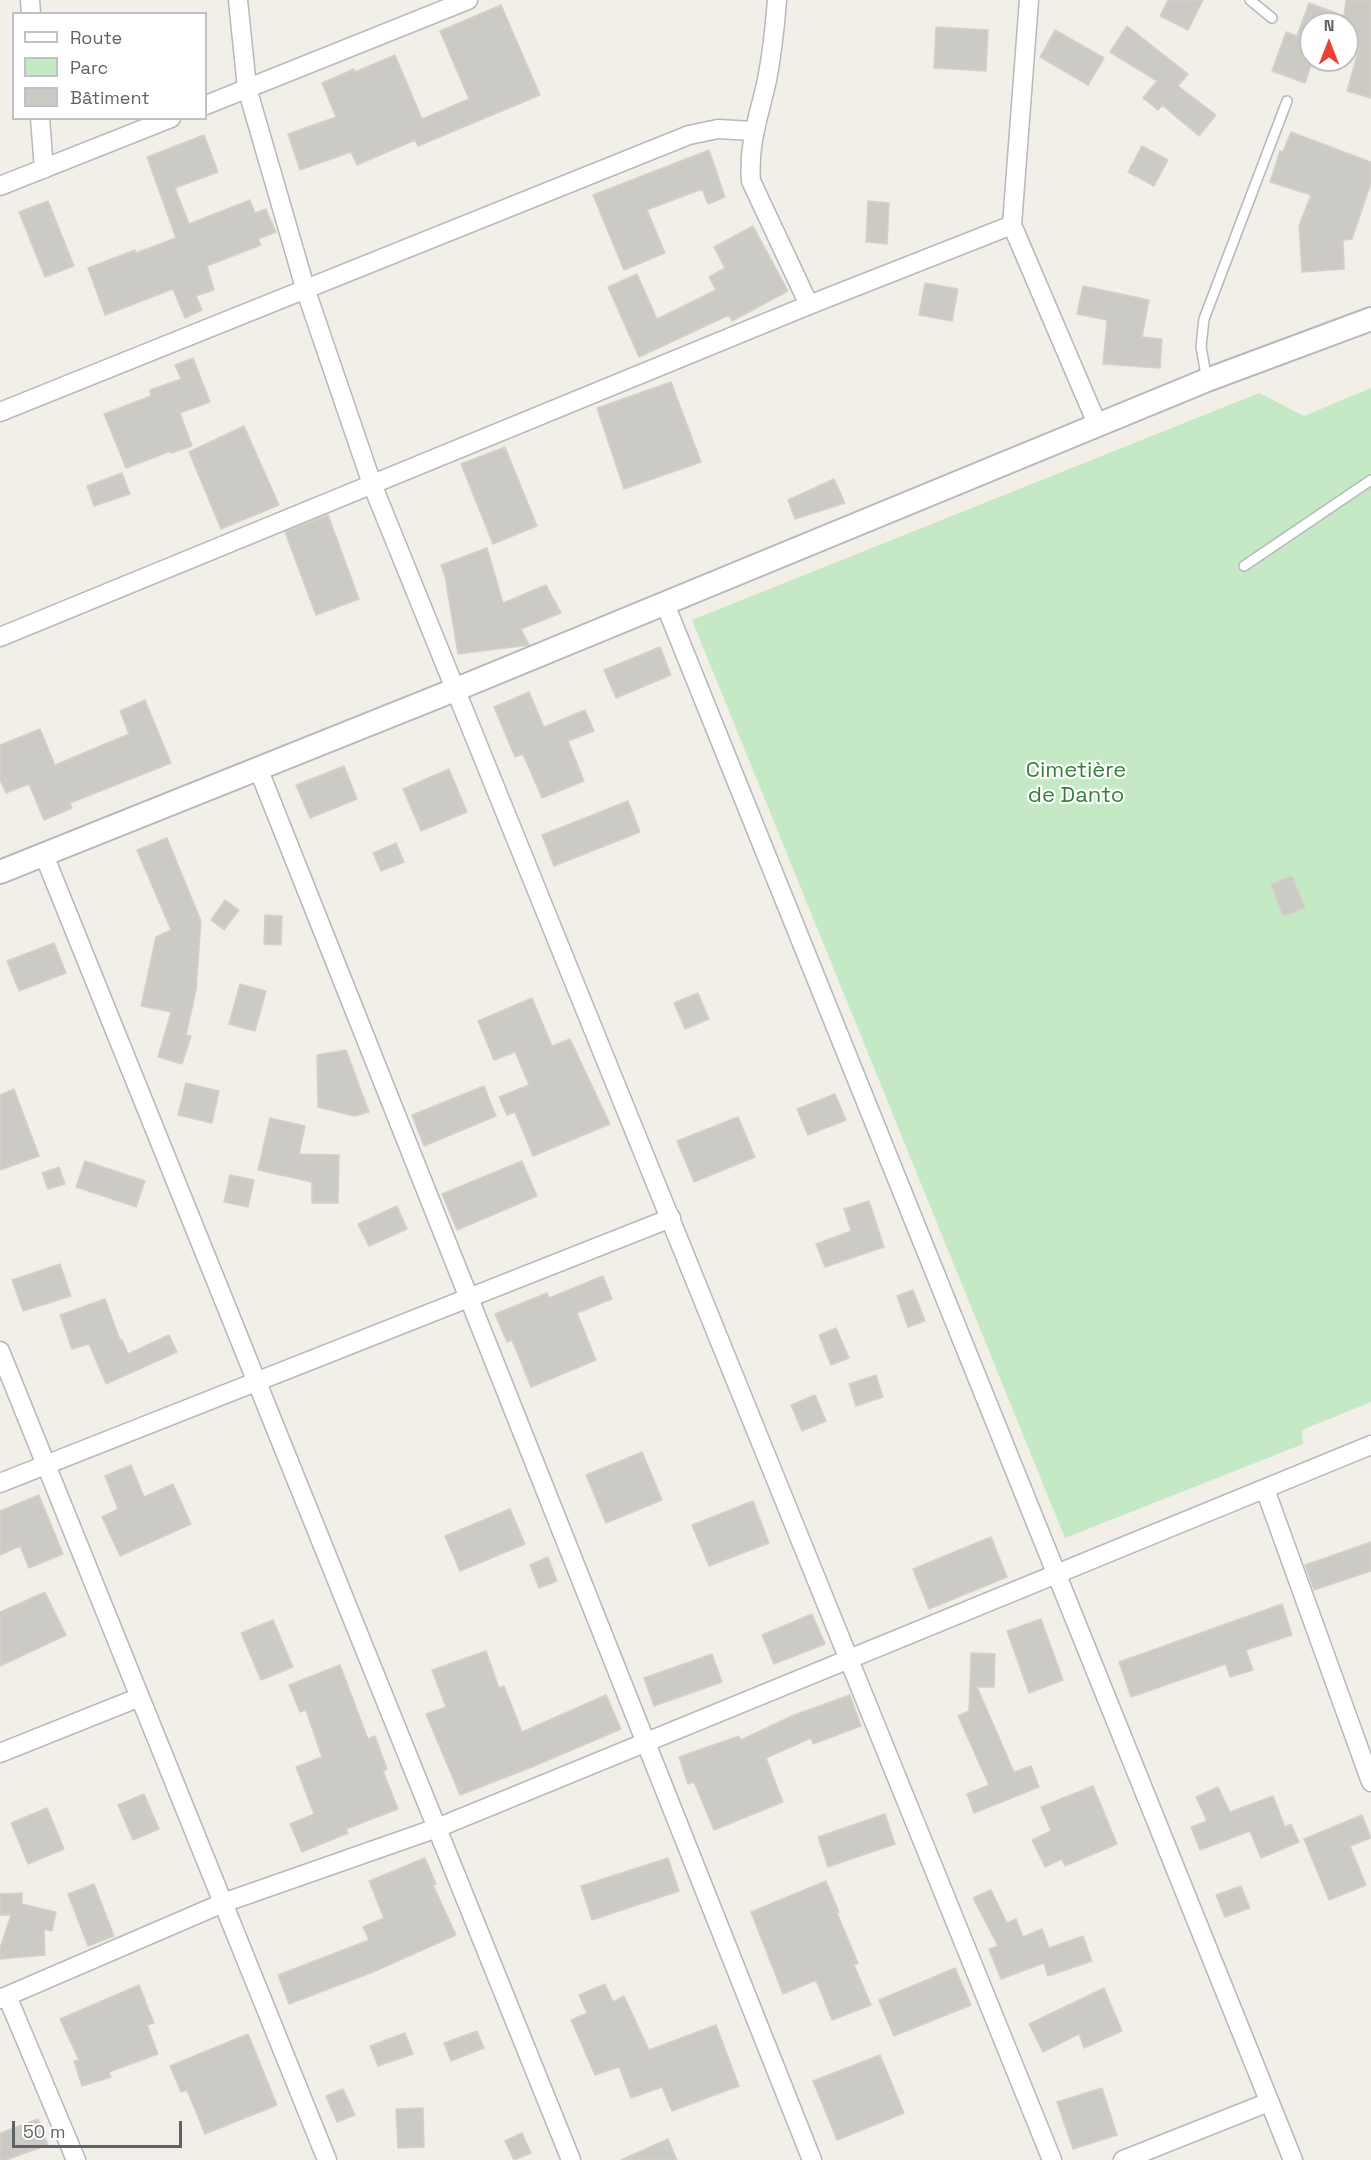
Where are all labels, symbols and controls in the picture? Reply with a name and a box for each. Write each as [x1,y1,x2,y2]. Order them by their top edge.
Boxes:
legend [12,12,207,120]
north arrow [1299,12,1359,72]
text: N [1324,15,1334,36]
text: Route [70,26,122,49]
text: Parc [70,56,108,79]
text: Bâtiment [70,86,150,109]
park label: Cimetière de Danto [1026,758,1126,810]
scale bar [15,2109,184,2147]
text: 50 m [23,2120,65,2143]

